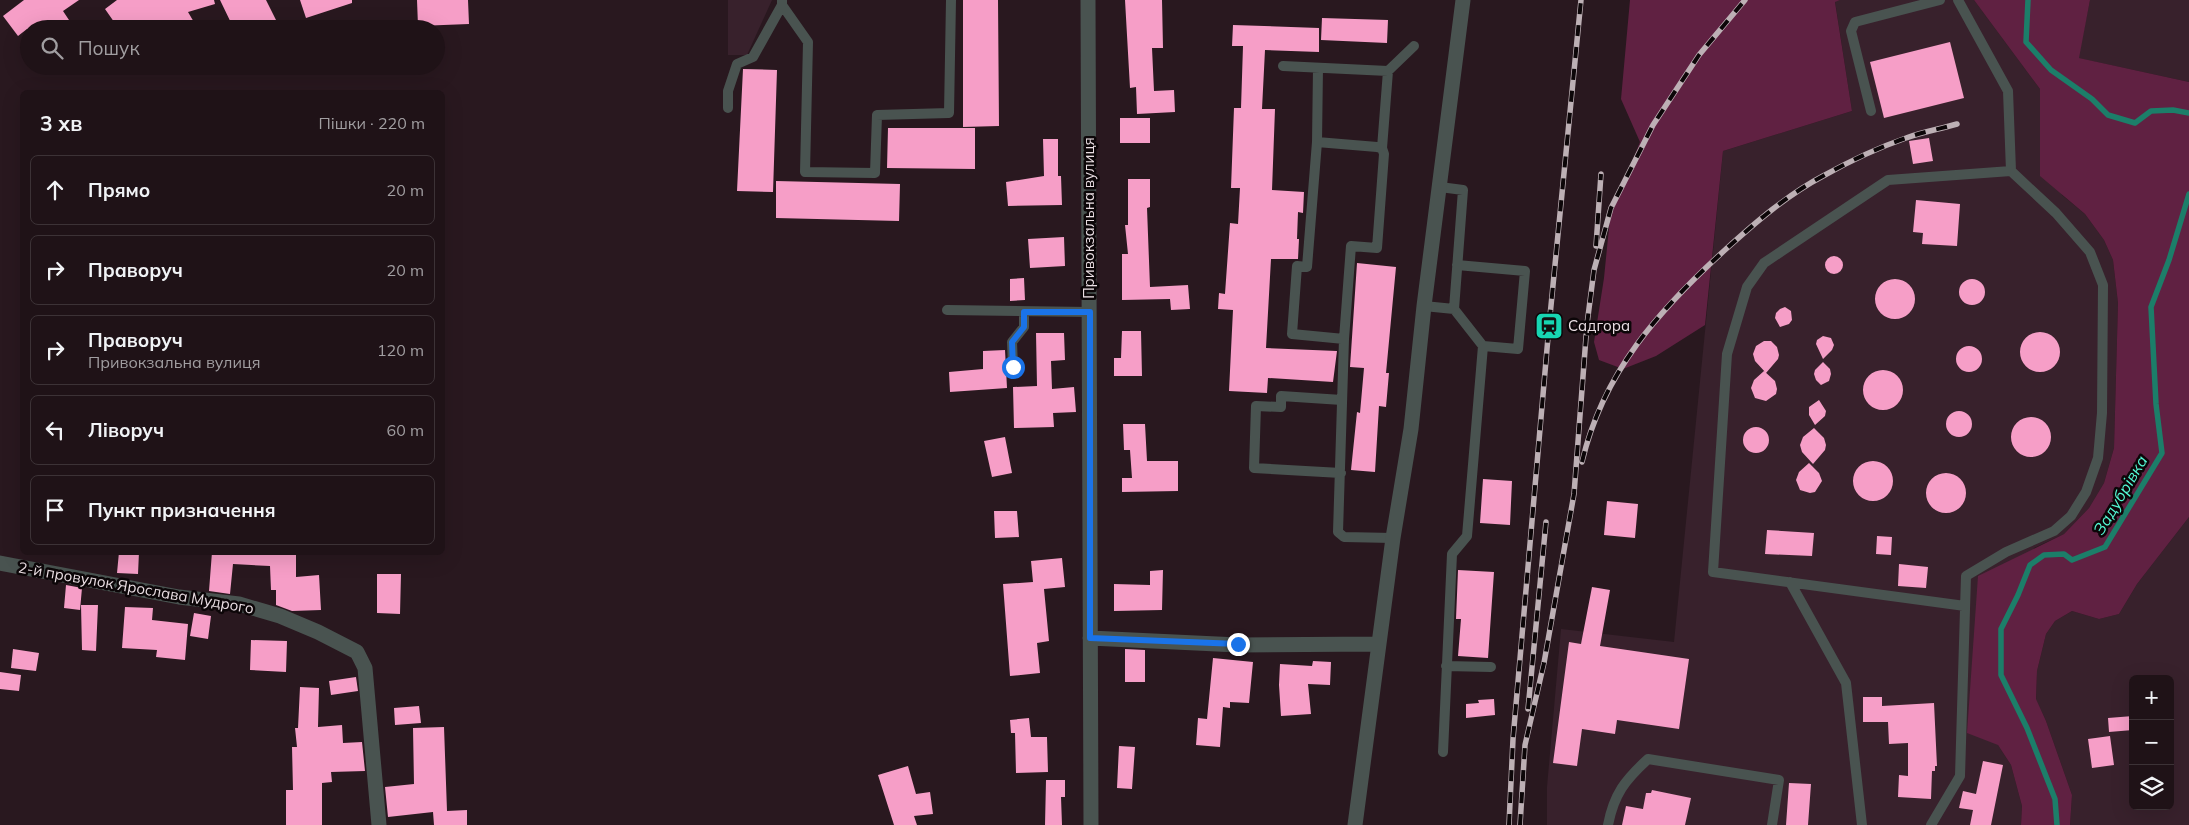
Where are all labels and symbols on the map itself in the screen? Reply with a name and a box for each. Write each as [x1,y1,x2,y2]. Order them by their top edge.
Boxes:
street label: Привокзальна вулиця [1079,137,1098,299]
station icon: Садгора [1534,311,1564,341]
place label: Садгора [1568,316,1630,335]
route start [1002,356,1025,379]
water label: Задубрівка [2089,452,2152,538]
street label: 2-й провулок Ярослава Мудрого [17,557,255,618]
route end [1227,633,1250,656]

